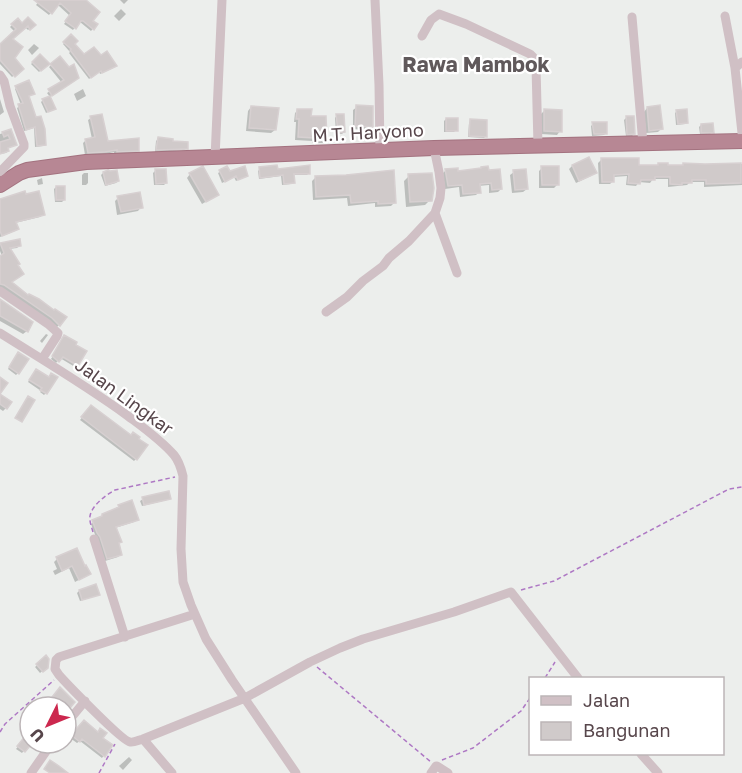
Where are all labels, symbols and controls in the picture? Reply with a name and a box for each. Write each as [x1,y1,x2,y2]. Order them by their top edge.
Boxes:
district label: Rawa Mambok [402,51,550,77]
street label: M.T. Haryono [312,118,424,146]
street label: Jalan Lingkar [71,353,178,439]
legend [529,677,724,755]
text: Jalan [583,689,630,711]
north arrow [18,695,78,755]
text: Bangunan [583,719,671,741]
text: U [26,724,48,746]

